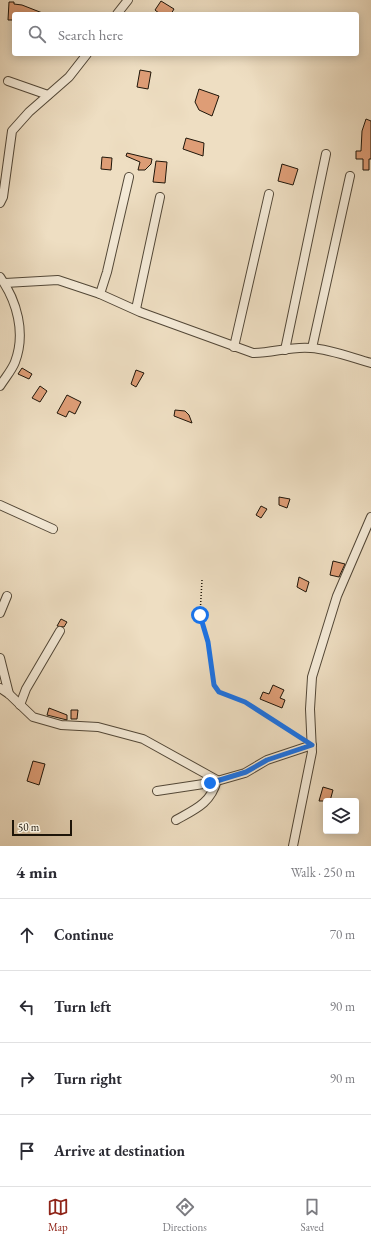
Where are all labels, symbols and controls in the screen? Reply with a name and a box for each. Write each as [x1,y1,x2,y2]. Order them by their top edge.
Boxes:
search box [12,12,359,56]
icon: search [26,23,48,45]
text: Search here [58,25,123,44]
route start [191,606,209,624]
route end [201,774,219,792]
map controls [323,798,359,834]
button: layers [323,798,359,834]
scale bar [12,818,72,837]
text: 50 m [18,820,39,834]
text: 4 min [16,861,57,883]
text: Walk · 250 m [291,864,355,881]
icon: ahead [16,924,38,946]
text: Continue [54,925,114,944]
text: 70 m [330,926,355,943]
icon: left [16,996,38,1018]
text: Turn left [54,997,111,1016]
text: 90 m [330,998,355,1015]
icon: right [16,1068,38,1090]
text: Turn right [54,1069,122,1088]
text: 90 m [330,1070,355,1087]
icon: arrive [16,1140,38,1162]
text: Arrive at destination [54,1141,185,1160]
tab: Map [47,1196,69,1234]
tab: Directions [163,1196,207,1234]
tab: Saved [301,1196,324,1234]

